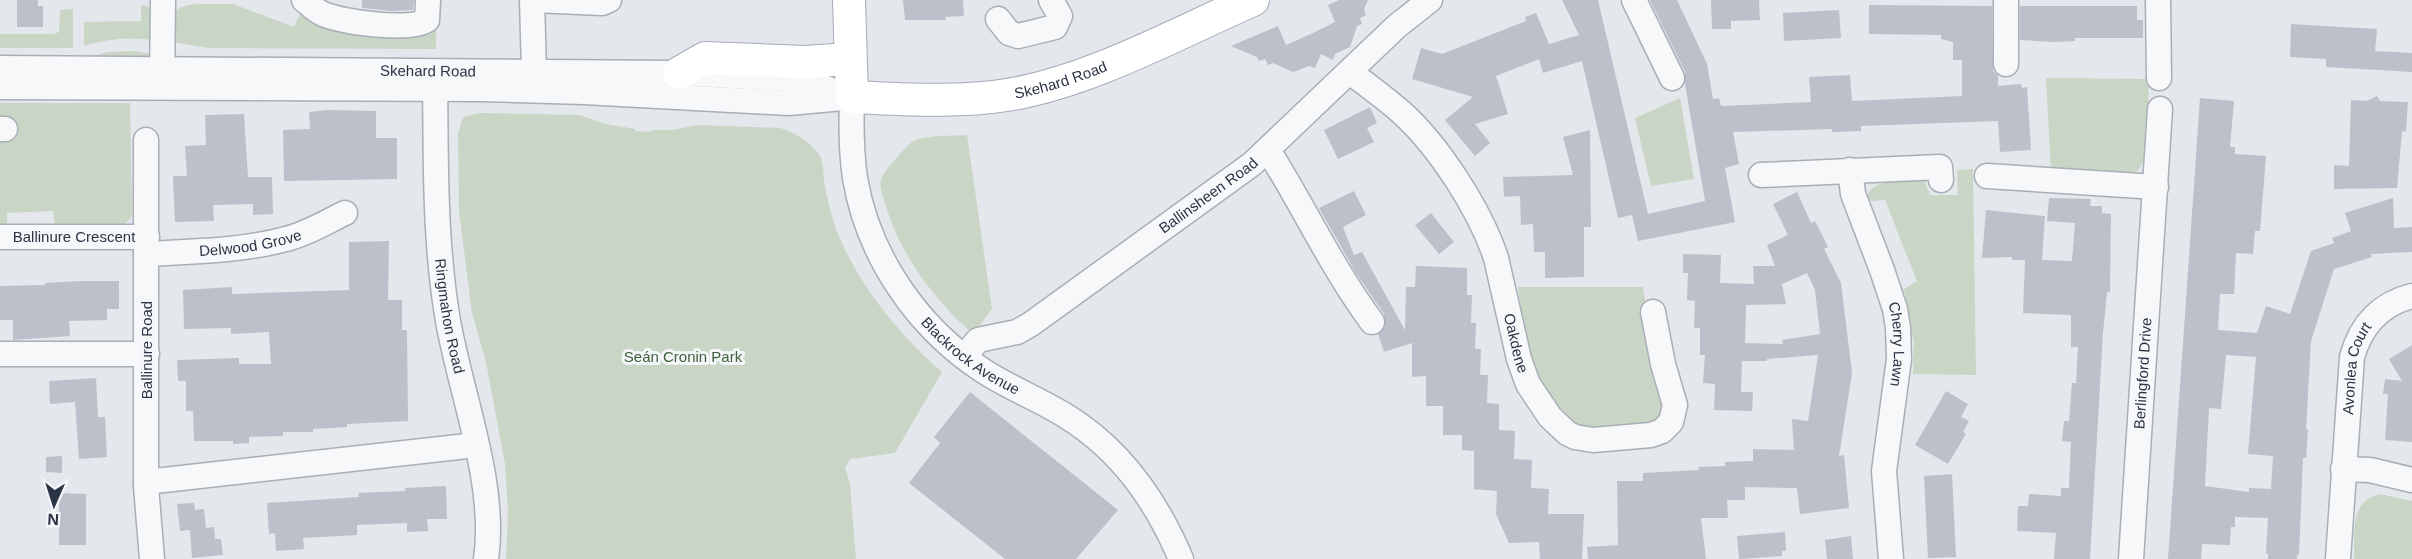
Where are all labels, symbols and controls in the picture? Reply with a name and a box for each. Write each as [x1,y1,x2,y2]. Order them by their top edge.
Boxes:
street label: Skehard Road [1013,57,1109,102]
street label: Skehard Road [380,62,476,80]
street label: Ballinsheen Road [1155,154,1261,237]
street label: Delwood Grove [199,226,304,259]
street label: Ballinure Crescent [13,228,136,245]
street label: Ringmahon Road [432,258,468,375]
street label: Cherry Lawn [1885,299,1908,388]
street label: Ballinure Road [138,301,155,399]
street label: Oakdene [1501,312,1532,375]
street label: Blackrock Avenue [918,313,1022,398]
street label: Berlingford Drive [2130,317,2155,430]
street label: Avonlea Court [2339,318,2375,415]
park label: Seán Cronin Park [624,348,743,365]
north arrow [24,475,84,535]
text: N [47,511,59,528]

